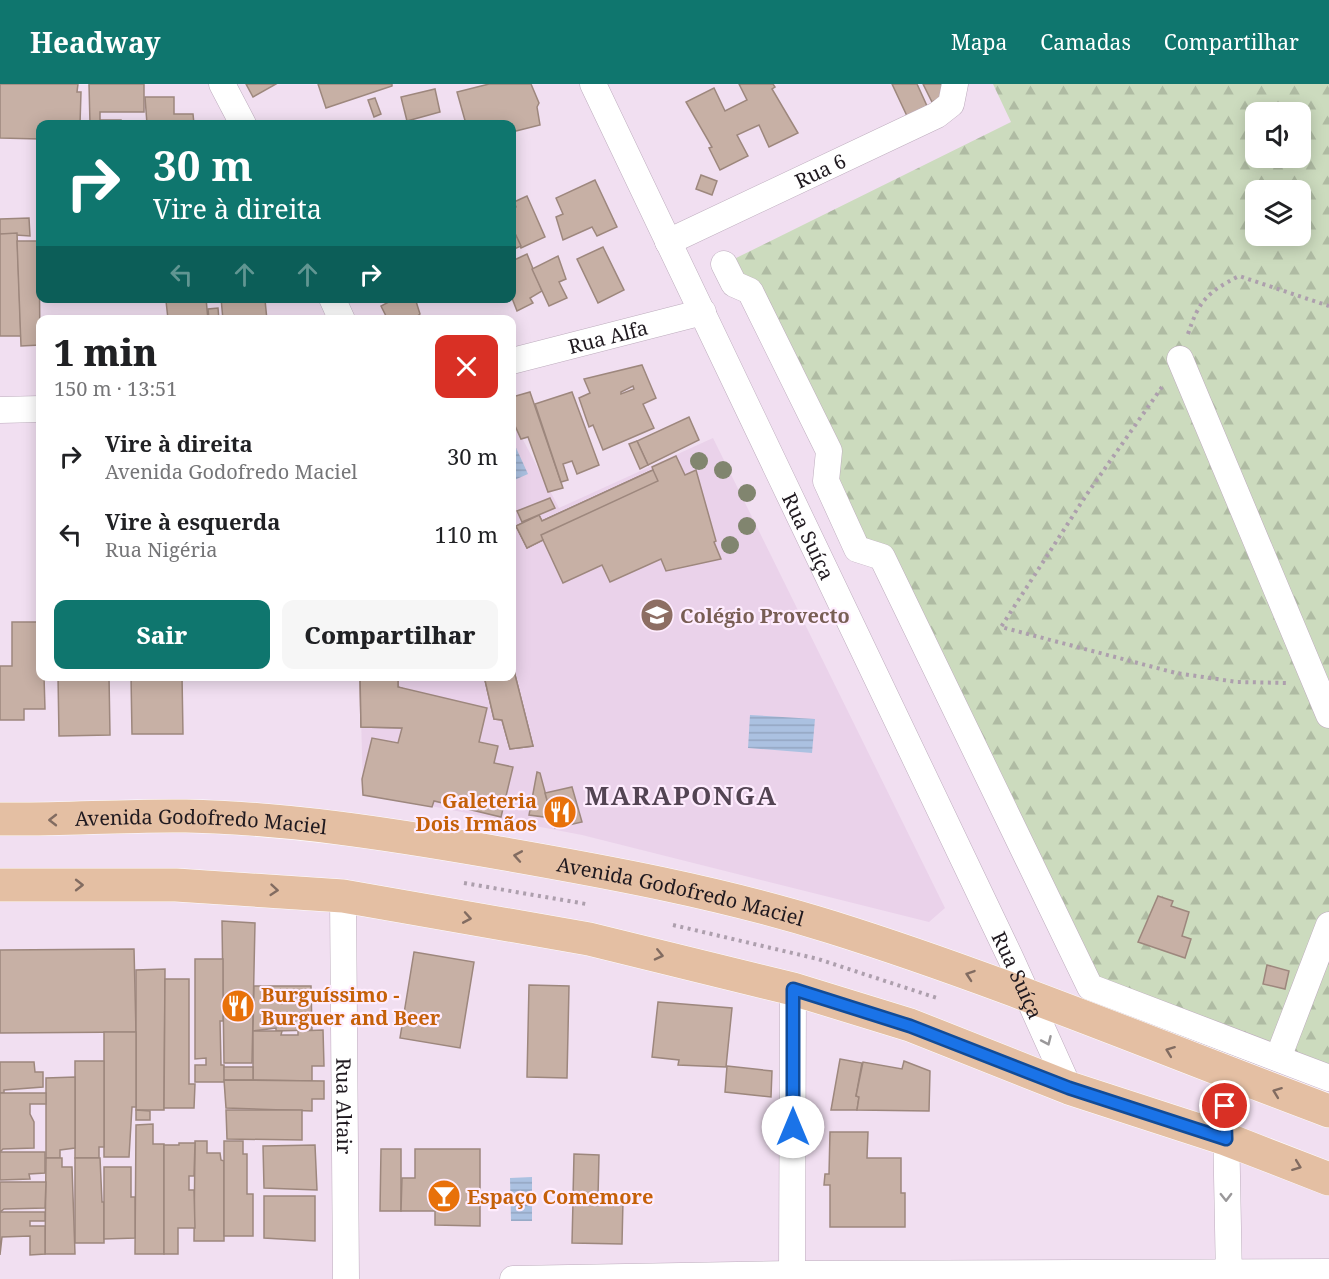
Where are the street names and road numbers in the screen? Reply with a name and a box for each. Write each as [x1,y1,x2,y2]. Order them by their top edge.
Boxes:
street label: Rua 6 [790,147,850,194]
street label: Rua Alfa [565,313,651,360]
street label: Rua Suíça [777,488,841,584]
street label: Avenida Godofredo Maciel [74,802,328,840]
street label: Avenida Godofredo Maciel [555,850,807,932]
street label: Rua Suíça [986,927,1050,1023]
street label: Rua Altair [331,1058,359,1155]

